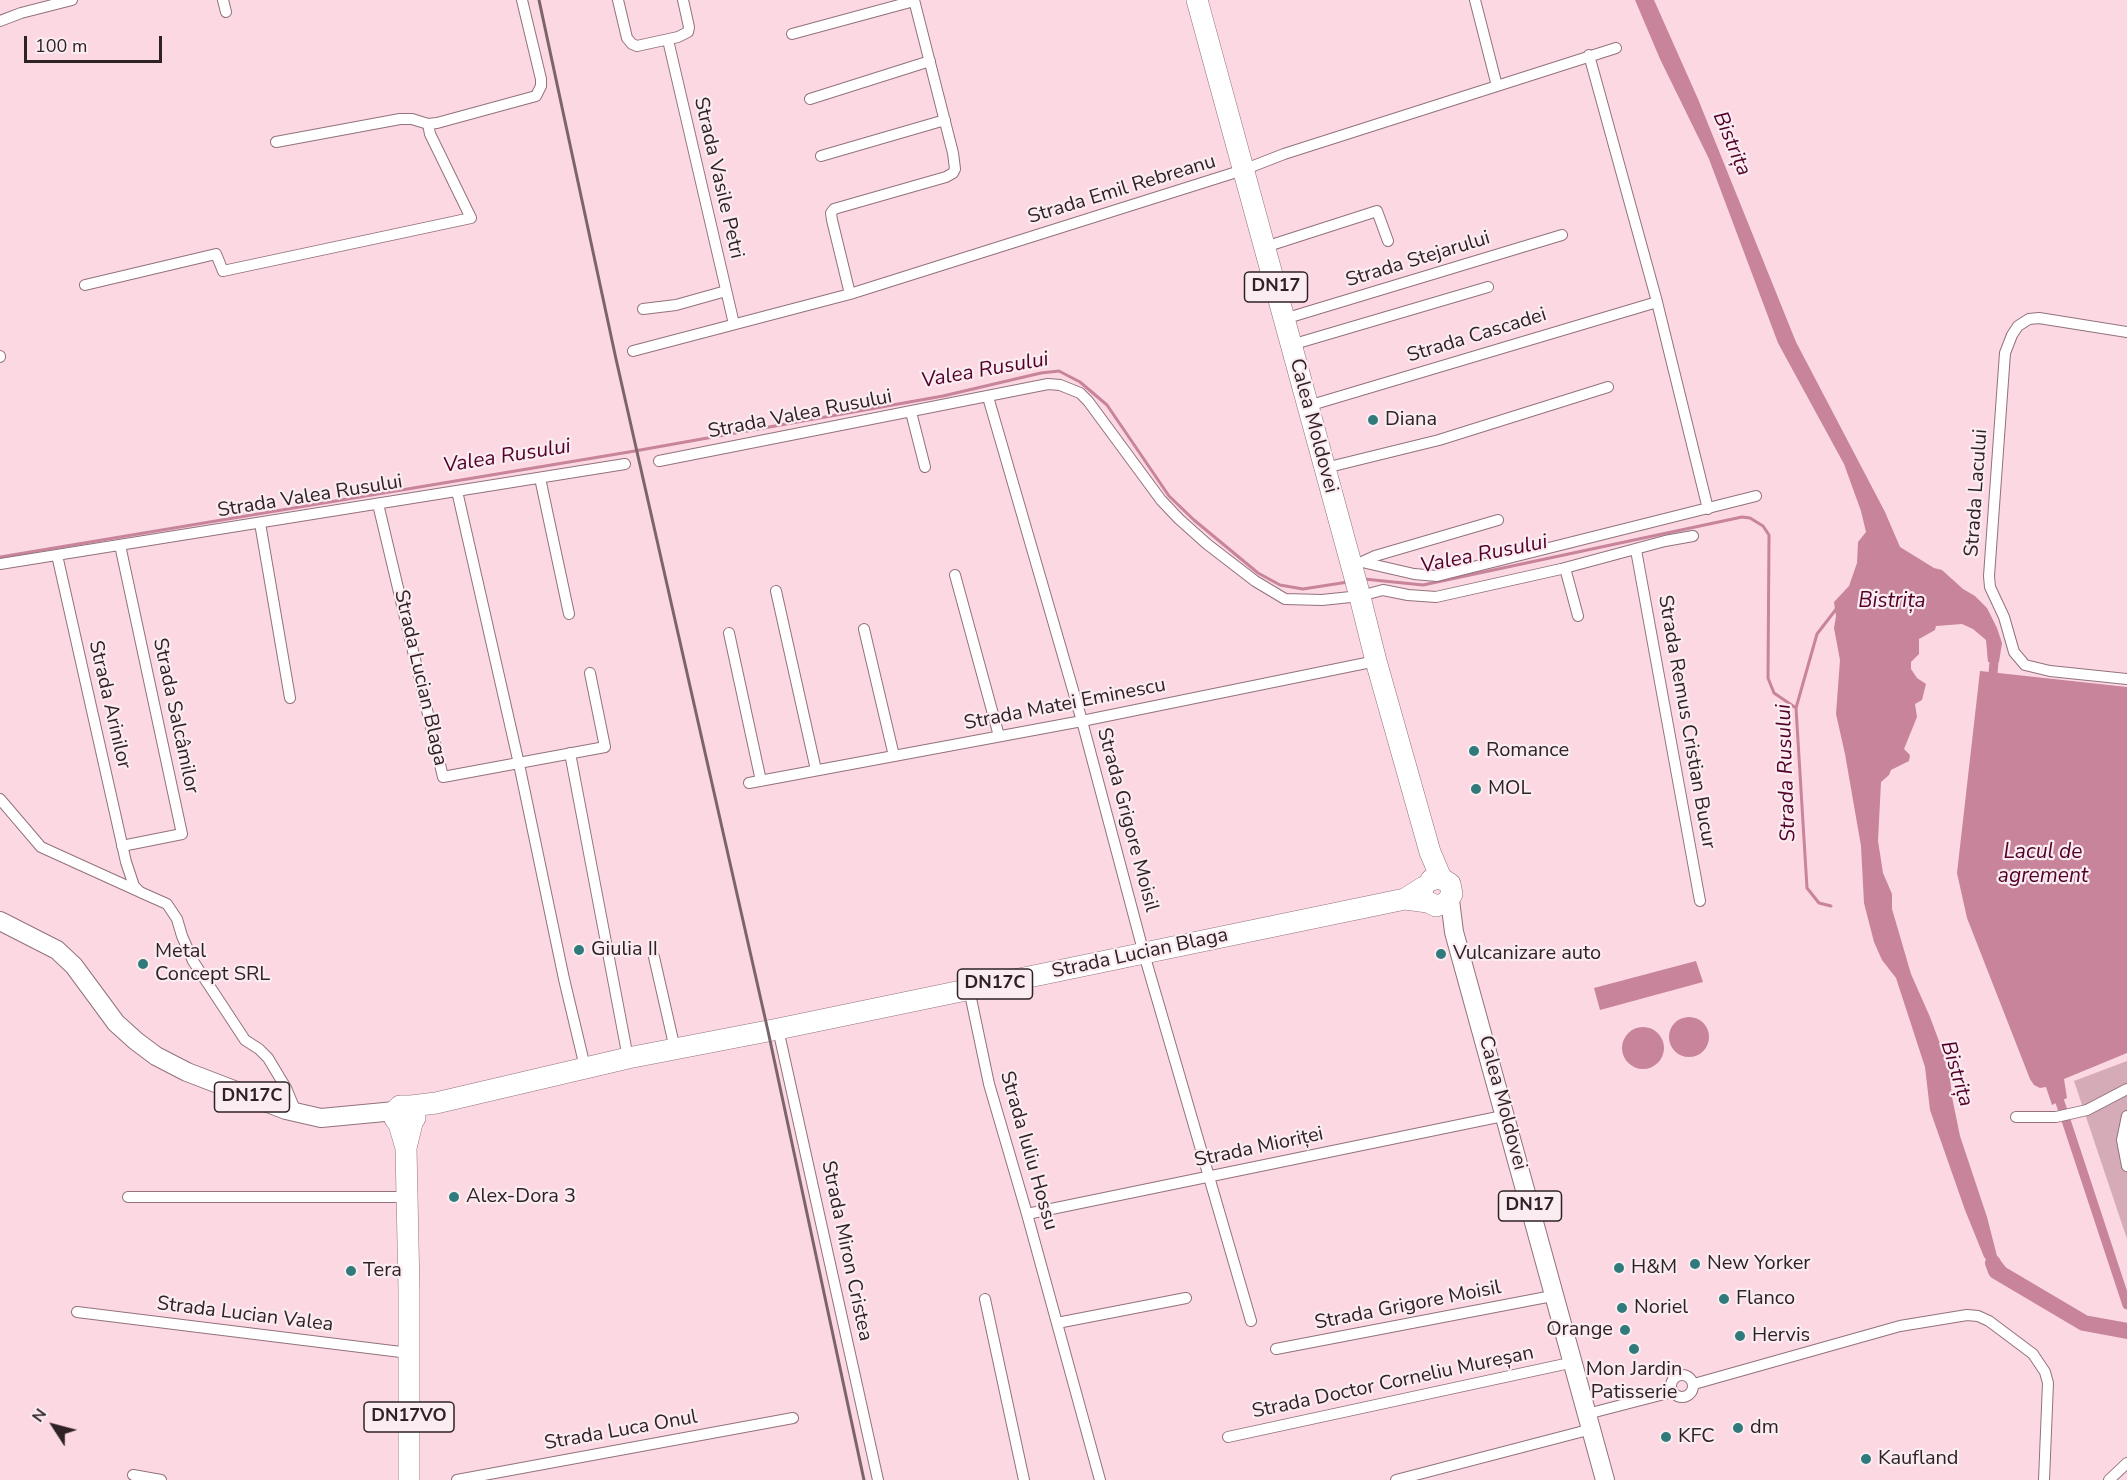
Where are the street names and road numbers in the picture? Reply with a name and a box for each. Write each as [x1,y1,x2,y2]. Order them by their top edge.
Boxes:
street label: Strada Vasile Petri [688,95,748,261]
street label: Strada Emil Rebreanu [1025,150,1219,230]
street label: Strada Stejarului [1343,227,1493,293]
road number: DN17 [1244,272,1308,302]
street label: Strada Cascadei [1404,303,1550,369]
street label: Calea Moldovei [1284,356,1342,496]
street label: Strada Valea Rusului [706,385,894,445]
street label: Strada Lacului [1961,428,1993,558]
street label: Strada Valea Rusului [216,471,404,523]
street label: Strada Lucian Blaga [388,588,452,768]
street label: Strada Remus Cristian Bucur [1652,593,1720,851]
street label: Strada Salcâmilor [147,636,203,796]
street label: Strada Arinilor [83,639,135,771]
street label: Strada Matei Eminescu [962,674,1168,736]
street label: Strada Grigore Moisil [1091,725,1163,915]
street label: Strada Lucian Blaga [1050,924,1230,984]
road number: DN17C [958,969,1032,999]
street label: Calea Moldovei [1473,1033,1531,1173]
street label: Strada Iuliu Hossu [994,1069,1062,1233]
road number: DN17C [214,1082,290,1112]
street label: Strada Mioriței [1192,1123,1326,1173]
street label: Strada Miron Cristea [815,1159,877,1343]
road number: DN17 [1498,1191,1562,1221]
street label: Strada Grigore Moisil [1313,1276,1503,1336]
street label: Strada Lucian Valea [155,1292,335,1338]
street label: Strada Doctor Corneliu Mureșan [1250,1341,1536,1425]
road number: DN17VO [364,1402,454,1432]
street label: Strada Luca Onul [543,1406,699,1456]

